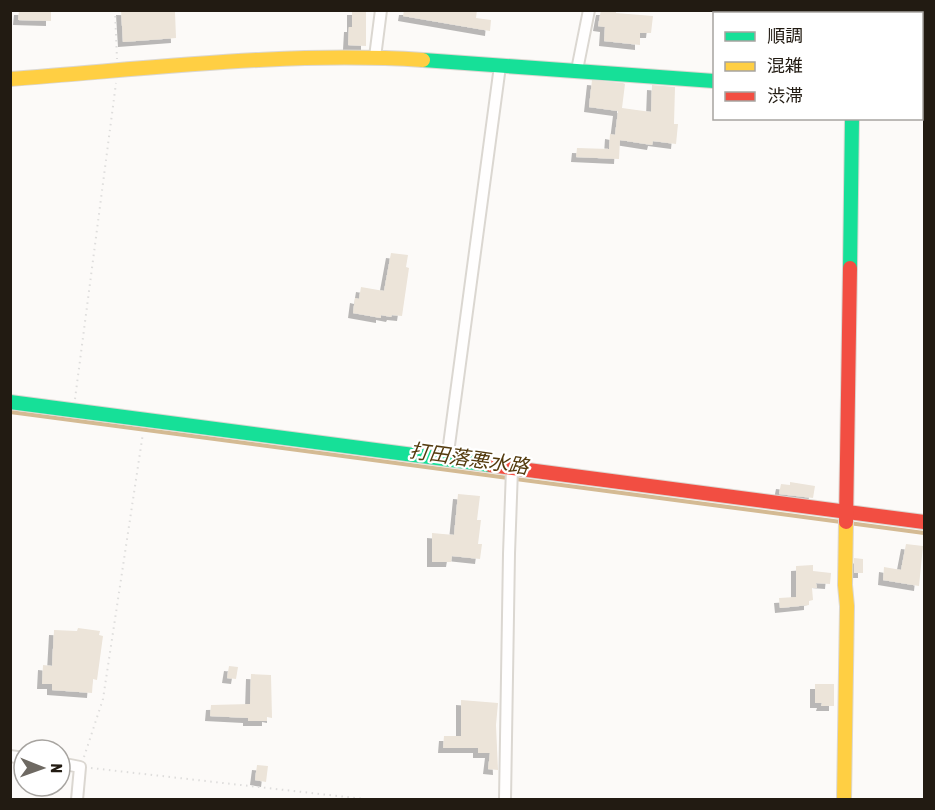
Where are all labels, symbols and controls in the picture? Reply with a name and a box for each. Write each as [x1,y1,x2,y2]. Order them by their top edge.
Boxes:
legend [713,12,923,120]
text: 順調 [767,25,803,46]
text: 混雑 [767,55,803,76]
text: 渋滞 [767,85,803,106]
water label: 打田落悪水路 [408,438,532,478]
north arrow [12,738,72,798]
text: N [48,763,66,773]

